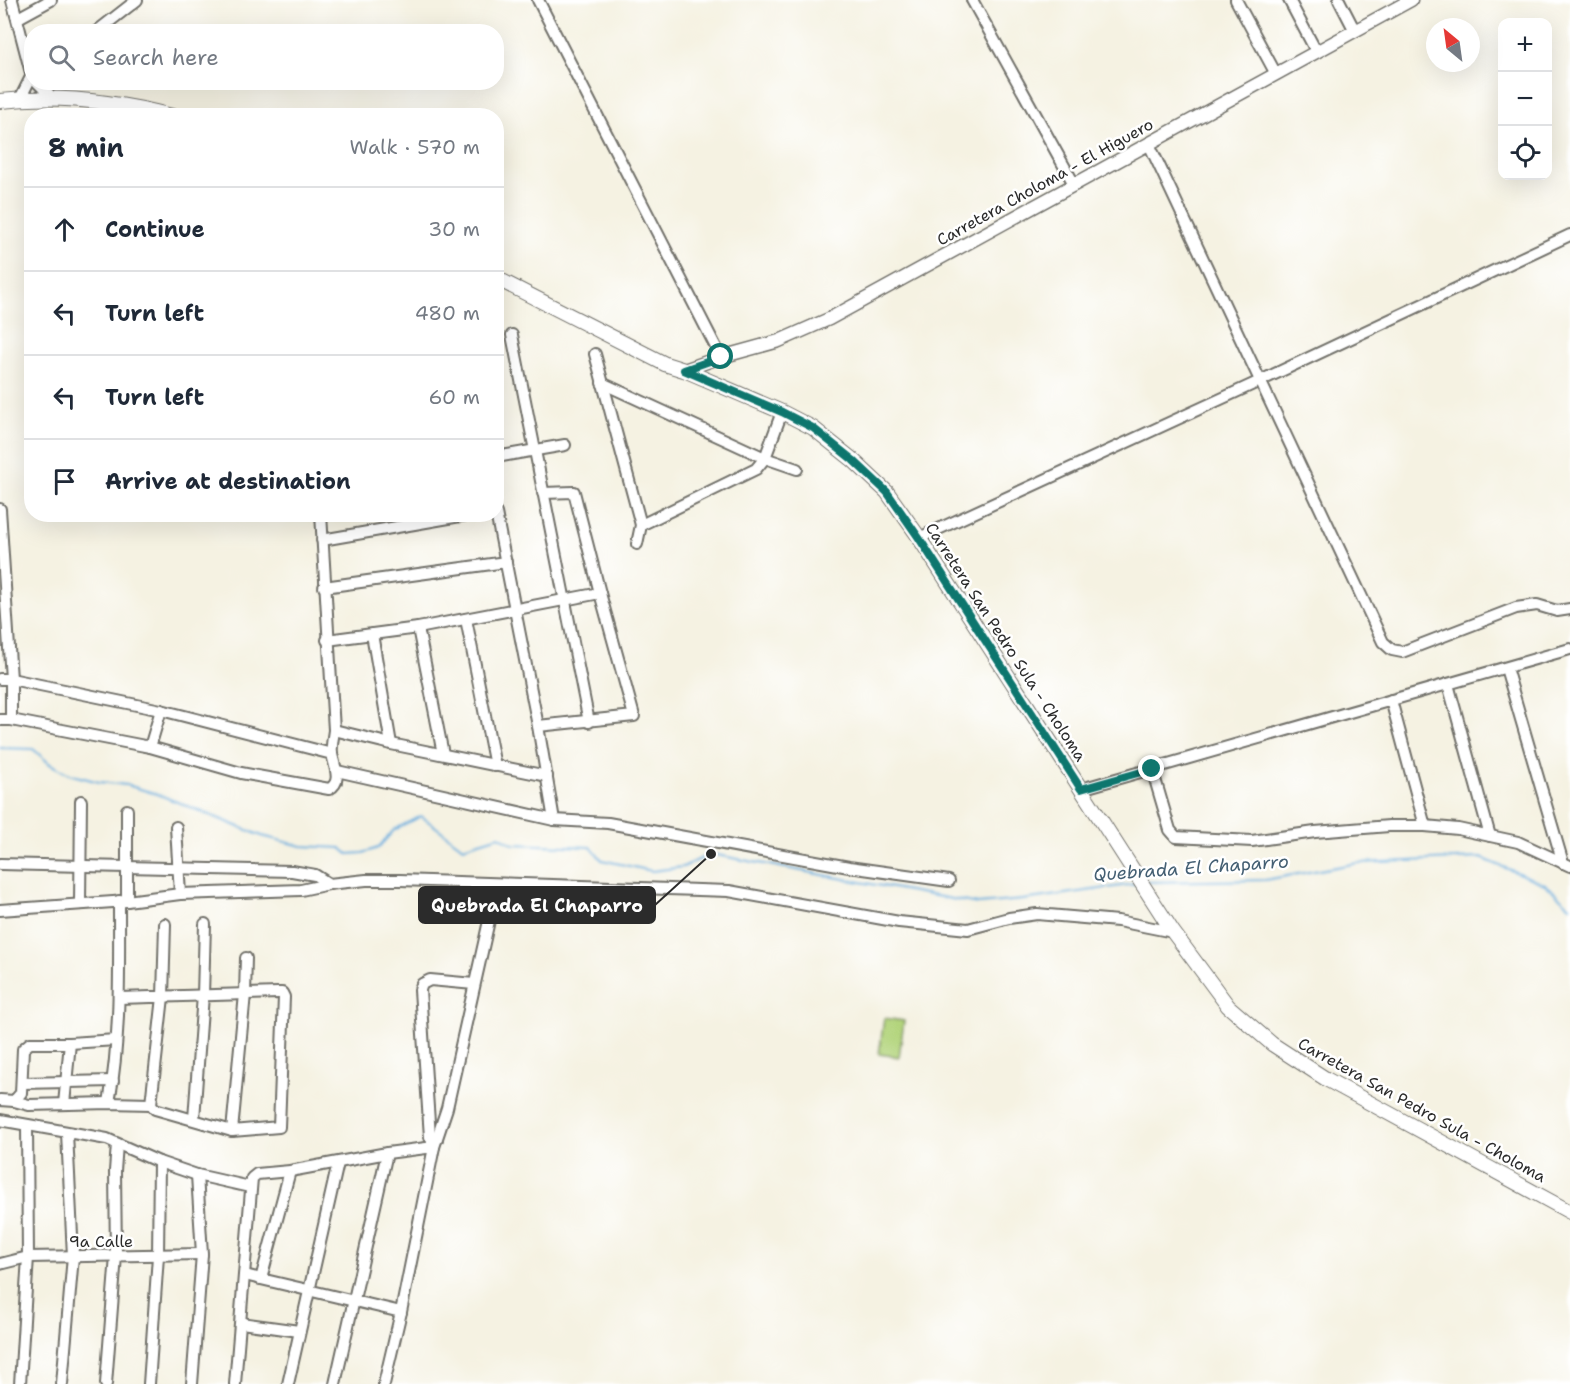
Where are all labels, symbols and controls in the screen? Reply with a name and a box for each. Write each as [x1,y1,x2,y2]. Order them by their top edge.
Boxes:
north arrow [1426,18,1480,72]
map controls [1498,18,1552,180]
button: + [1498,18,1552,72]
search box [24,24,504,90]
icon: search [45,41,78,74]
text: Search here [93,43,219,72]
button: − [1498,72,1552,126]
street label: Carretera Choloma - El Higuero [933,114,1157,250]
button: locate [1498,126,1552,180]
text: 8 min [48,130,124,165]
text: Walk · 570 m [350,134,480,160]
icon: ahead [48,213,81,246]
text: Continue [105,215,205,244]
text: 30 m [428,216,480,242]
icon: left [48,297,81,330]
text: Turn left [105,299,204,328]
text: 480 m [415,300,480,326]
route start [707,343,733,369]
icon: left [48,381,81,414]
text: Turn left [105,383,204,412]
text: 60 m [428,384,480,410]
icon: arrive [48,465,81,498]
text: Arrive at destination [105,467,351,496]
street label: Carretera San Pedro Sula - Choloma [921,519,1091,765]
route end [1138,755,1164,781]
water label: Quebrada El Chaparro [1092,849,1290,887]
callout: Quebrada El Chaparro [419,887,655,923]
text: Quebrada El Chaparro [431,894,643,918]
street label: Carretera San Pedro Sula - Choloma [1294,1033,1550,1187]
street label: 9a Calle [69,1231,133,1252]

